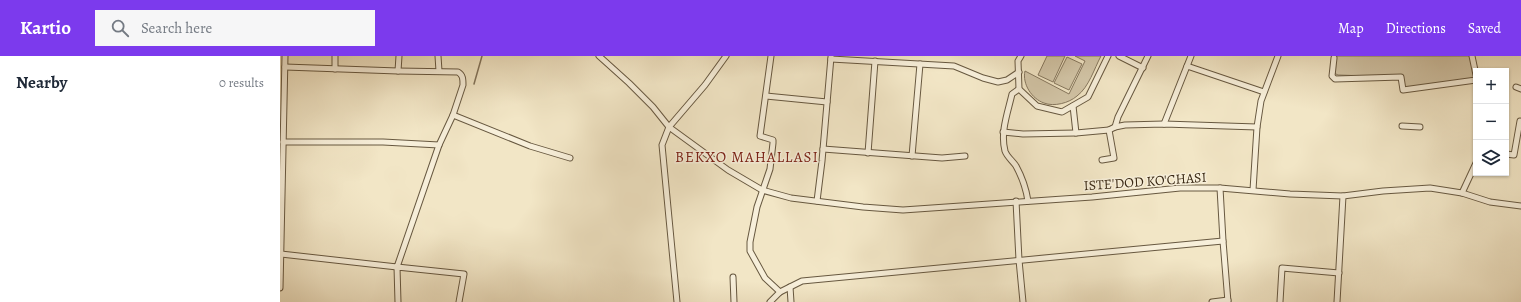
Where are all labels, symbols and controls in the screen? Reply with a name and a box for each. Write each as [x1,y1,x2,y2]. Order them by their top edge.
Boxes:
search box [95,10,375,46]
text: Kartio [20,15,71,41]
icon: search [109,17,131,39]
text: Search here [141,18,212,38]
text: Map [1338,19,1364,38]
text: Directions [1386,19,1446,38]
text: Saved [1468,19,1501,38]
map controls [1473,68,1509,176]
button: + [1473,68,1509,104]
text: Nearby [16,71,67,94]
text: 0 results [219,74,264,91]
button: − [1473,104,1509,140]
button: layers [1473,140,1509,176]
district label: BEKXO MAHALLASI [675,147,819,167]
street label: ISTE'DOD KO'CHASI [1083,168,1207,195]

